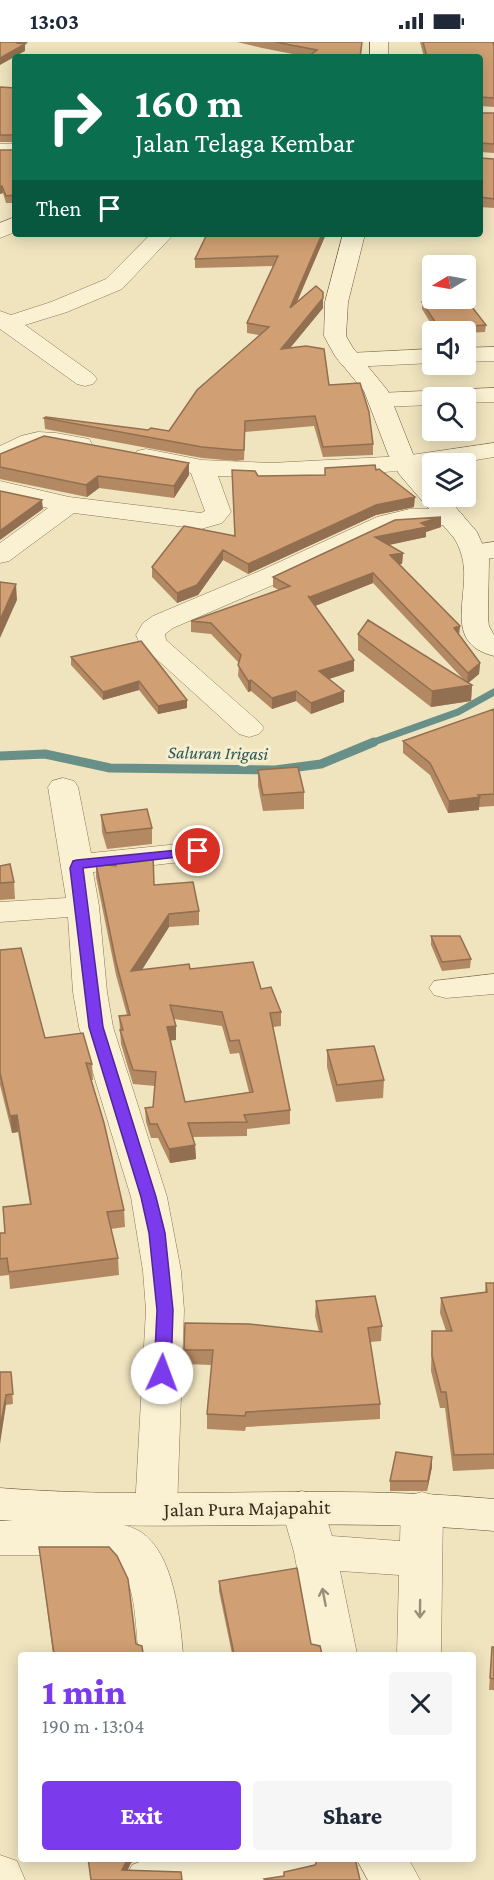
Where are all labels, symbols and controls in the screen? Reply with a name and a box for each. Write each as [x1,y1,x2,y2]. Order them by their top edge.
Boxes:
text: 13:03 [30,9,79,34]
icon: right [36,78,114,156]
text: 160 m [135,79,243,126]
text: Jalan Telaga Kembar [135,128,355,158]
icon: arrive [93,192,126,225]
text: Then [36,196,81,221]
north arrow [422,255,476,309]
map controls [422,255,476,507]
button: sound [422,321,476,375]
button: search [422,387,476,441]
button: layers [422,453,476,507]
water label: Saluran Irigasi [168,742,269,764]
pin [172,825,223,876]
icon: arrive [181,834,214,867]
position arrow [130,1341,194,1405]
street label: Jalan Pura Majapahit [161,1496,331,1521]
one-way arrow [318,1588,329,1607]
one-way arrow [414,1598,426,1618]
text: 1 min [42,1672,126,1712]
button: close [389,1672,452,1735]
text: 190 m · 13:04 [42,1715,144,1737]
button: Exit [42,1781,241,1850]
button: Share [253,1781,452,1850]

